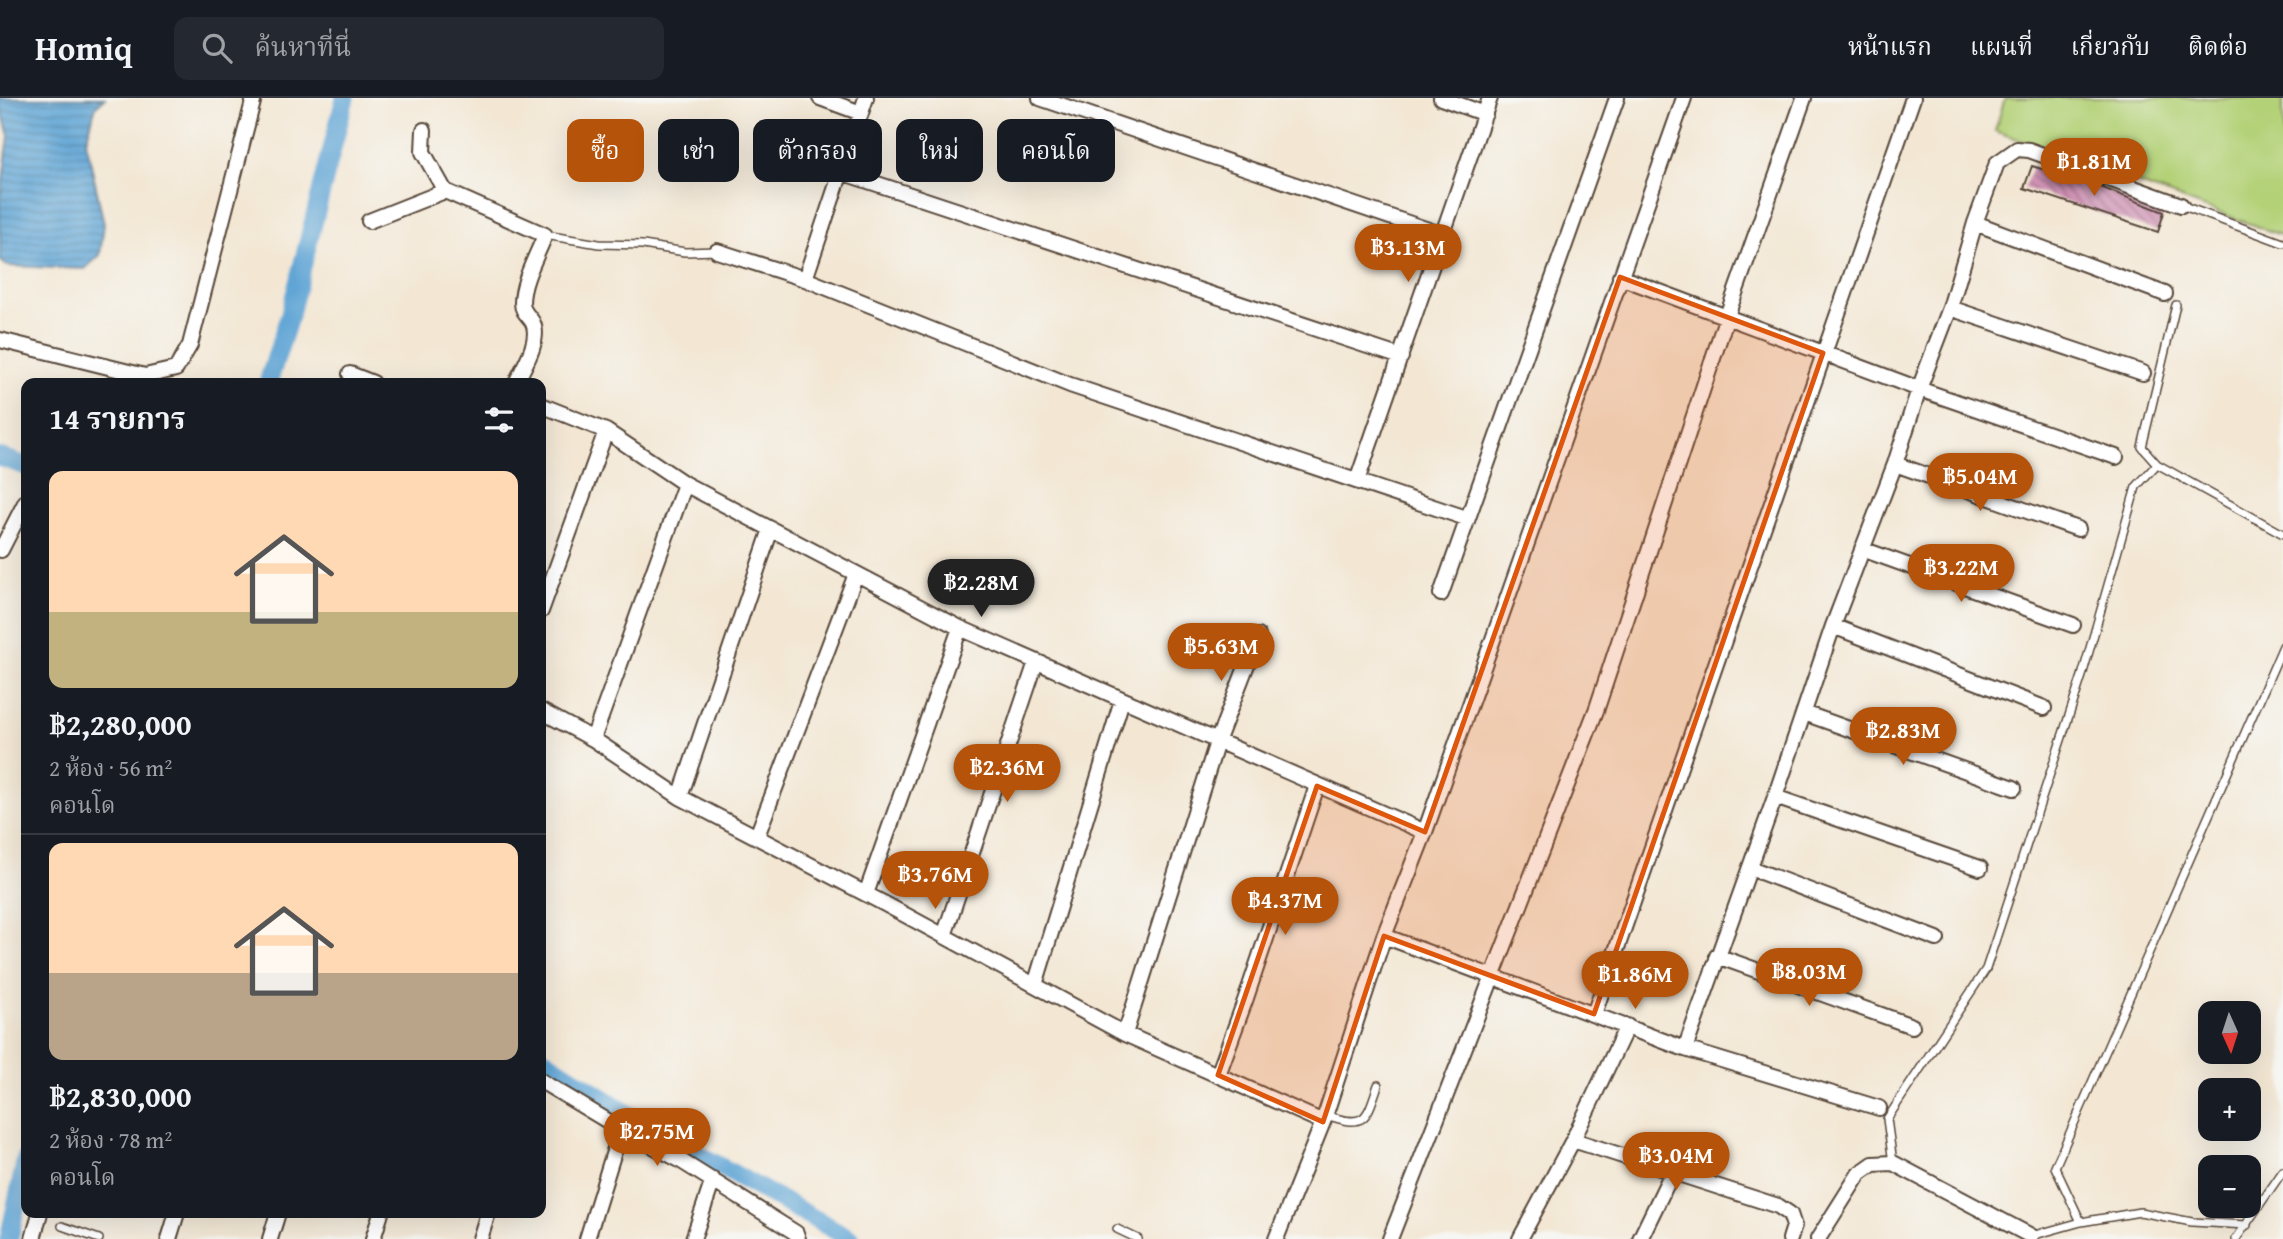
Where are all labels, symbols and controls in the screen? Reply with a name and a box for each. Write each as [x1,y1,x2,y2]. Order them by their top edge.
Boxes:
search box [174,17,664,80]
text: Homiq [35,24,132,72]
text: ค้นหาที่นี่ [254,27,351,66]
icon: search [198,29,236,67]
text: หน้าแรก [1848,29,1932,64]
text: แผนที่ [1970,29,2033,64]
text: เกี่ยวกับ [2071,29,2150,64]
text: ติดต่อ [2188,29,2248,64]
chip: ซื้อ [567,119,644,182]
chip: เช่า [658,119,739,182]
chip: ตัวกรอง [753,119,882,182]
chip: ใหม่ [896,119,983,182]
chip: คอนโด [997,119,1115,182]
pin: ฿1.81M [2037,139,2151,198]
text: ฿1.81M [2057,144,2131,177]
pin: ฿3.13M [1351,225,1465,284]
text: ฿3.13M [1371,230,1445,263]
text: 14 รายการ [49,396,186,440]
icon: filters [480,401,518,439]
pin: ฿5.04M [1923,454,2037,513]
text: ฿5.04M [1943,459,2017,492]
icon: home [221,516,347,642]
pin: ฿3.22M [1904,545,2018,604]
text: ฿3.22M [1924,550,1998,583]
pin: ฿2.28M [924,560,1038,619]
text: ฿2.28M [944,565,1018,598]
pin: ฿5.63M [1164,624,1278,683]
text: ฿5.63M [1184,629,1258,662]
text: ฿2,280,000 [49,702,192,746]
pin: ฿2.83M [1846,708,1960,767]
text: ฿2.83M [1866,713,1940,746]
pin: ฿2.36M [950,744,1064,804]
text: ฿2.36M [970,750,1044,783]
text: 2 ห้อง · 56 m² [49,751,172,784]
text: คอนโด [49,788,116,821]
pin: ฿3.76M [878,852,992,911]
text: ฿3.76M [898,857,972,890]
pin: ฿4.37M [1228,878,1342,937]
text: ฿4.37M [1248,883,1322,916]
icon: home [221,888,347,1014]
pin: ฿8.03M [1752,948,1866,1008]
pin: ฿1.86M [1578,951,1692,1011]
text: ฿8.03M [1772,954,1846,987]
text: ฿1.86M [1598,957,1672,990]
north arrow [2198,1001,2261,1064]
map controls [2198,1001,2261,1218]
text: ฿2,830,000 [49,1074,192,1118]
button: + [2198,1078,2261,1141]
pin: ฿2.75M [600,1108,714,1168]
text: ฿2.75M [620,1114,694,1147]
text: 2 ห้อง · 78 m² [49,1123,172,1156]
pin: ฿3.04M [1619,1132,1733,1192]
text: ฿3.04M [1639,1138,1713,1171]
button: − [2198,1155,2261,1218]
text: คอนโด [49,1160,116,1193]

